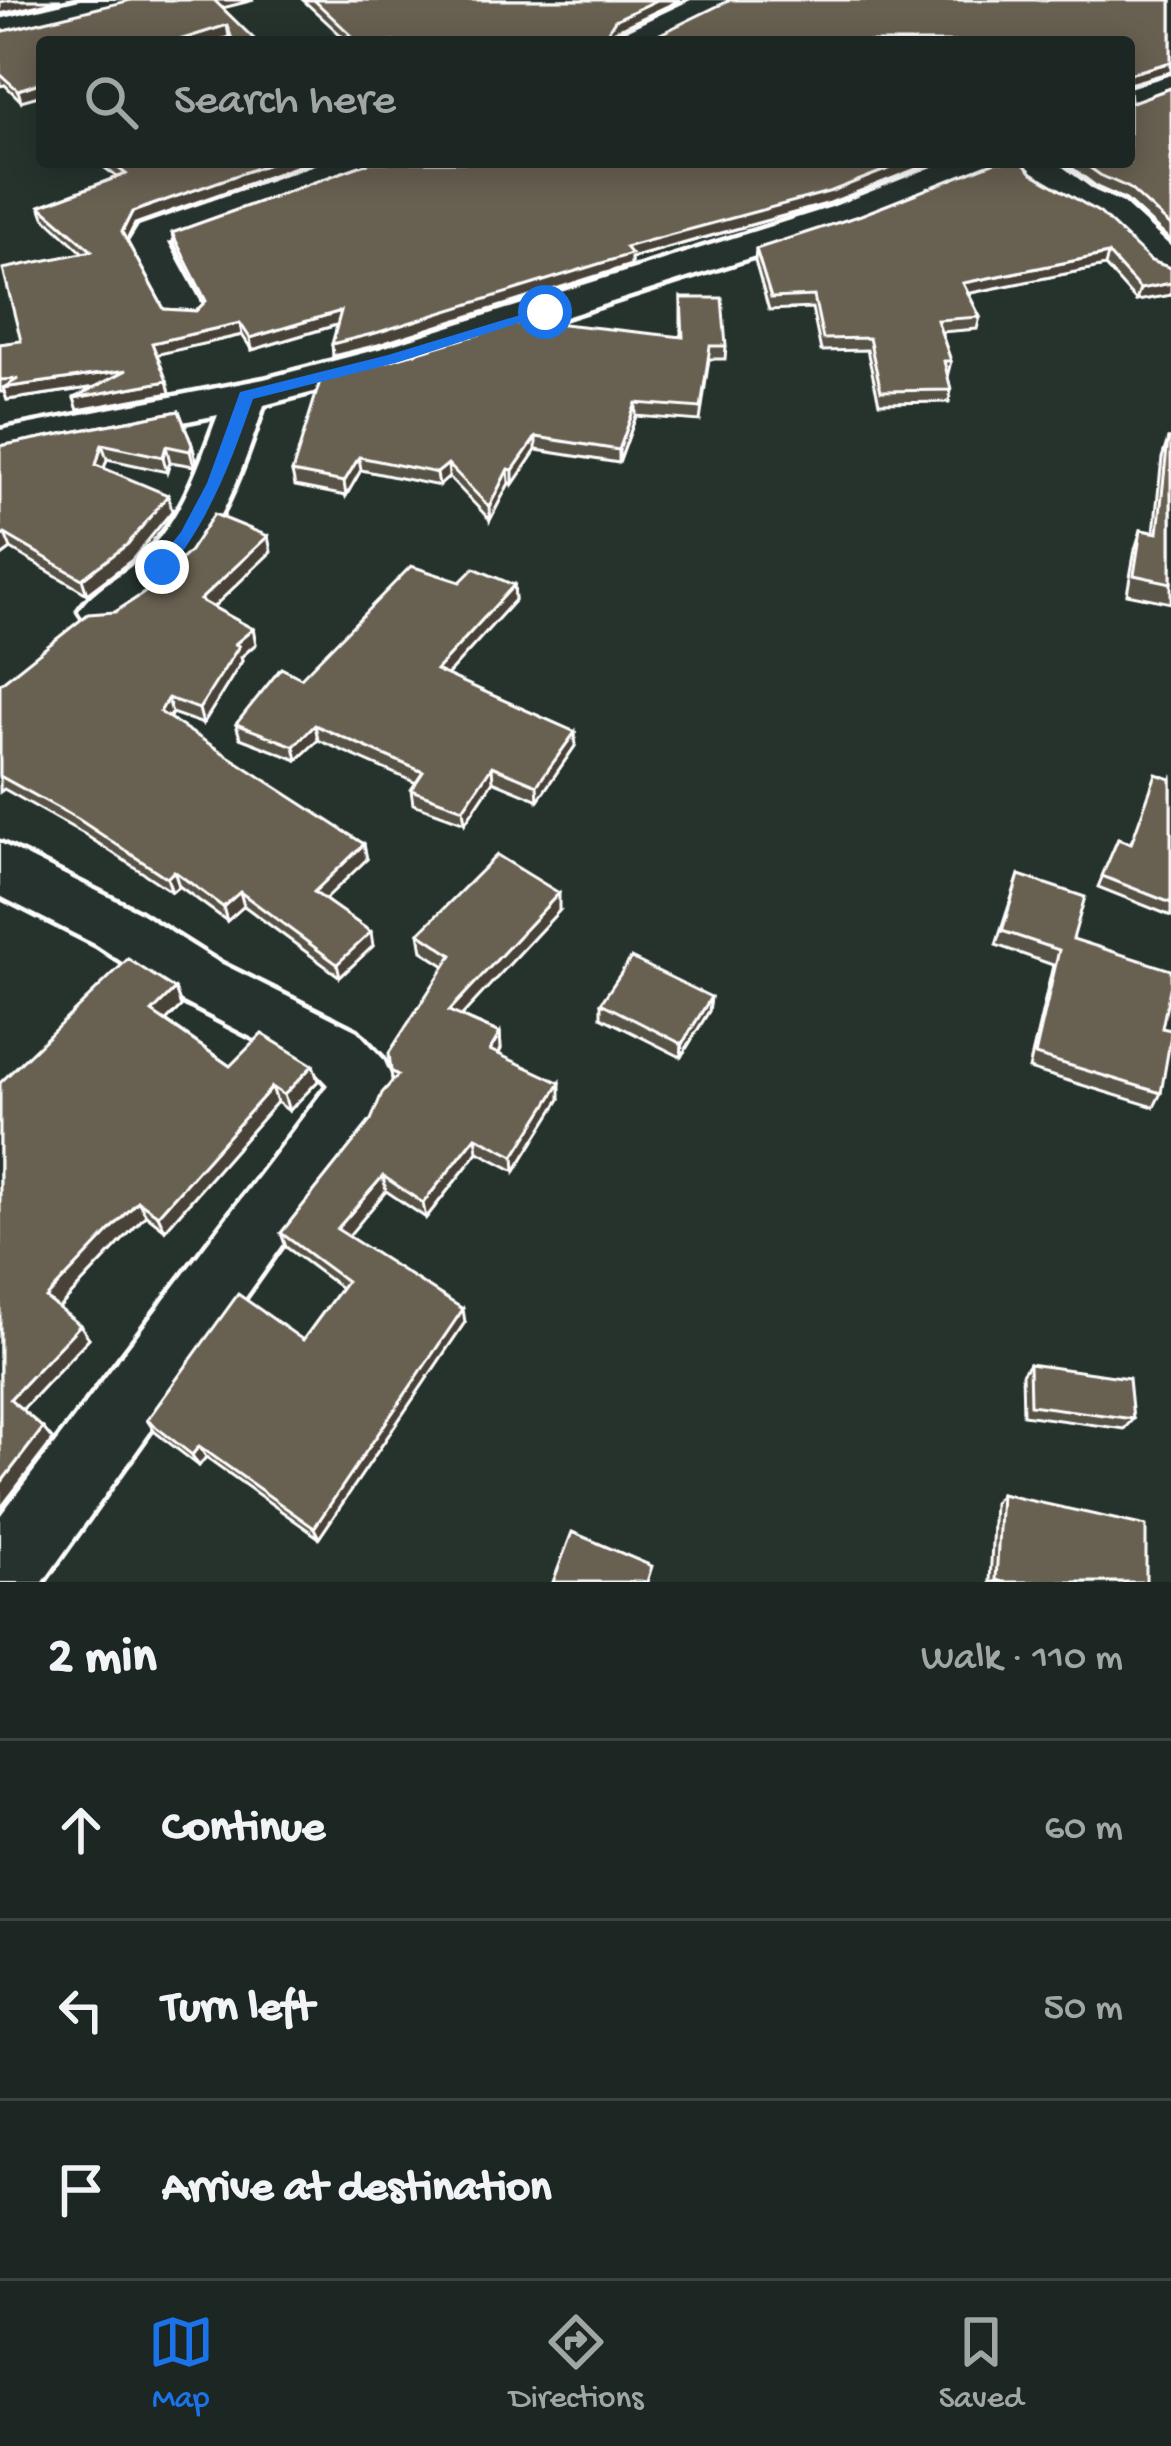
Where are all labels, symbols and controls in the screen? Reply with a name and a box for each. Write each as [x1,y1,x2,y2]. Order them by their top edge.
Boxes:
search box [36,36,1135,168]
icon: search [78,69,144,135]
text: Search here [174,76,396,129]
route start [518,285,572,339]
route end [135,540,189,594]
text: 2 min [48,1630,157,1690]
text: Walk · 110 m [921,1637,1123,1683]
icon: ahead [48,1797,114,1863]
text: Continue [162,1803,325,1856]
text: 60 m [1044,1807,1123,1853]
icon: left [48,1977,114,2043]
text: Turn left [162,1983,314,2036]
text: 50 m [1043,1987,1123,2033]
icon: arrive [48,2157,114,2223]
text: Arrive at destination [162,2163,551,2216]
tab: Map [148,2309,214,2419]
tab: Directions [509,2309,643,2419]
tab: Saved [939,2309,1023,2419]

